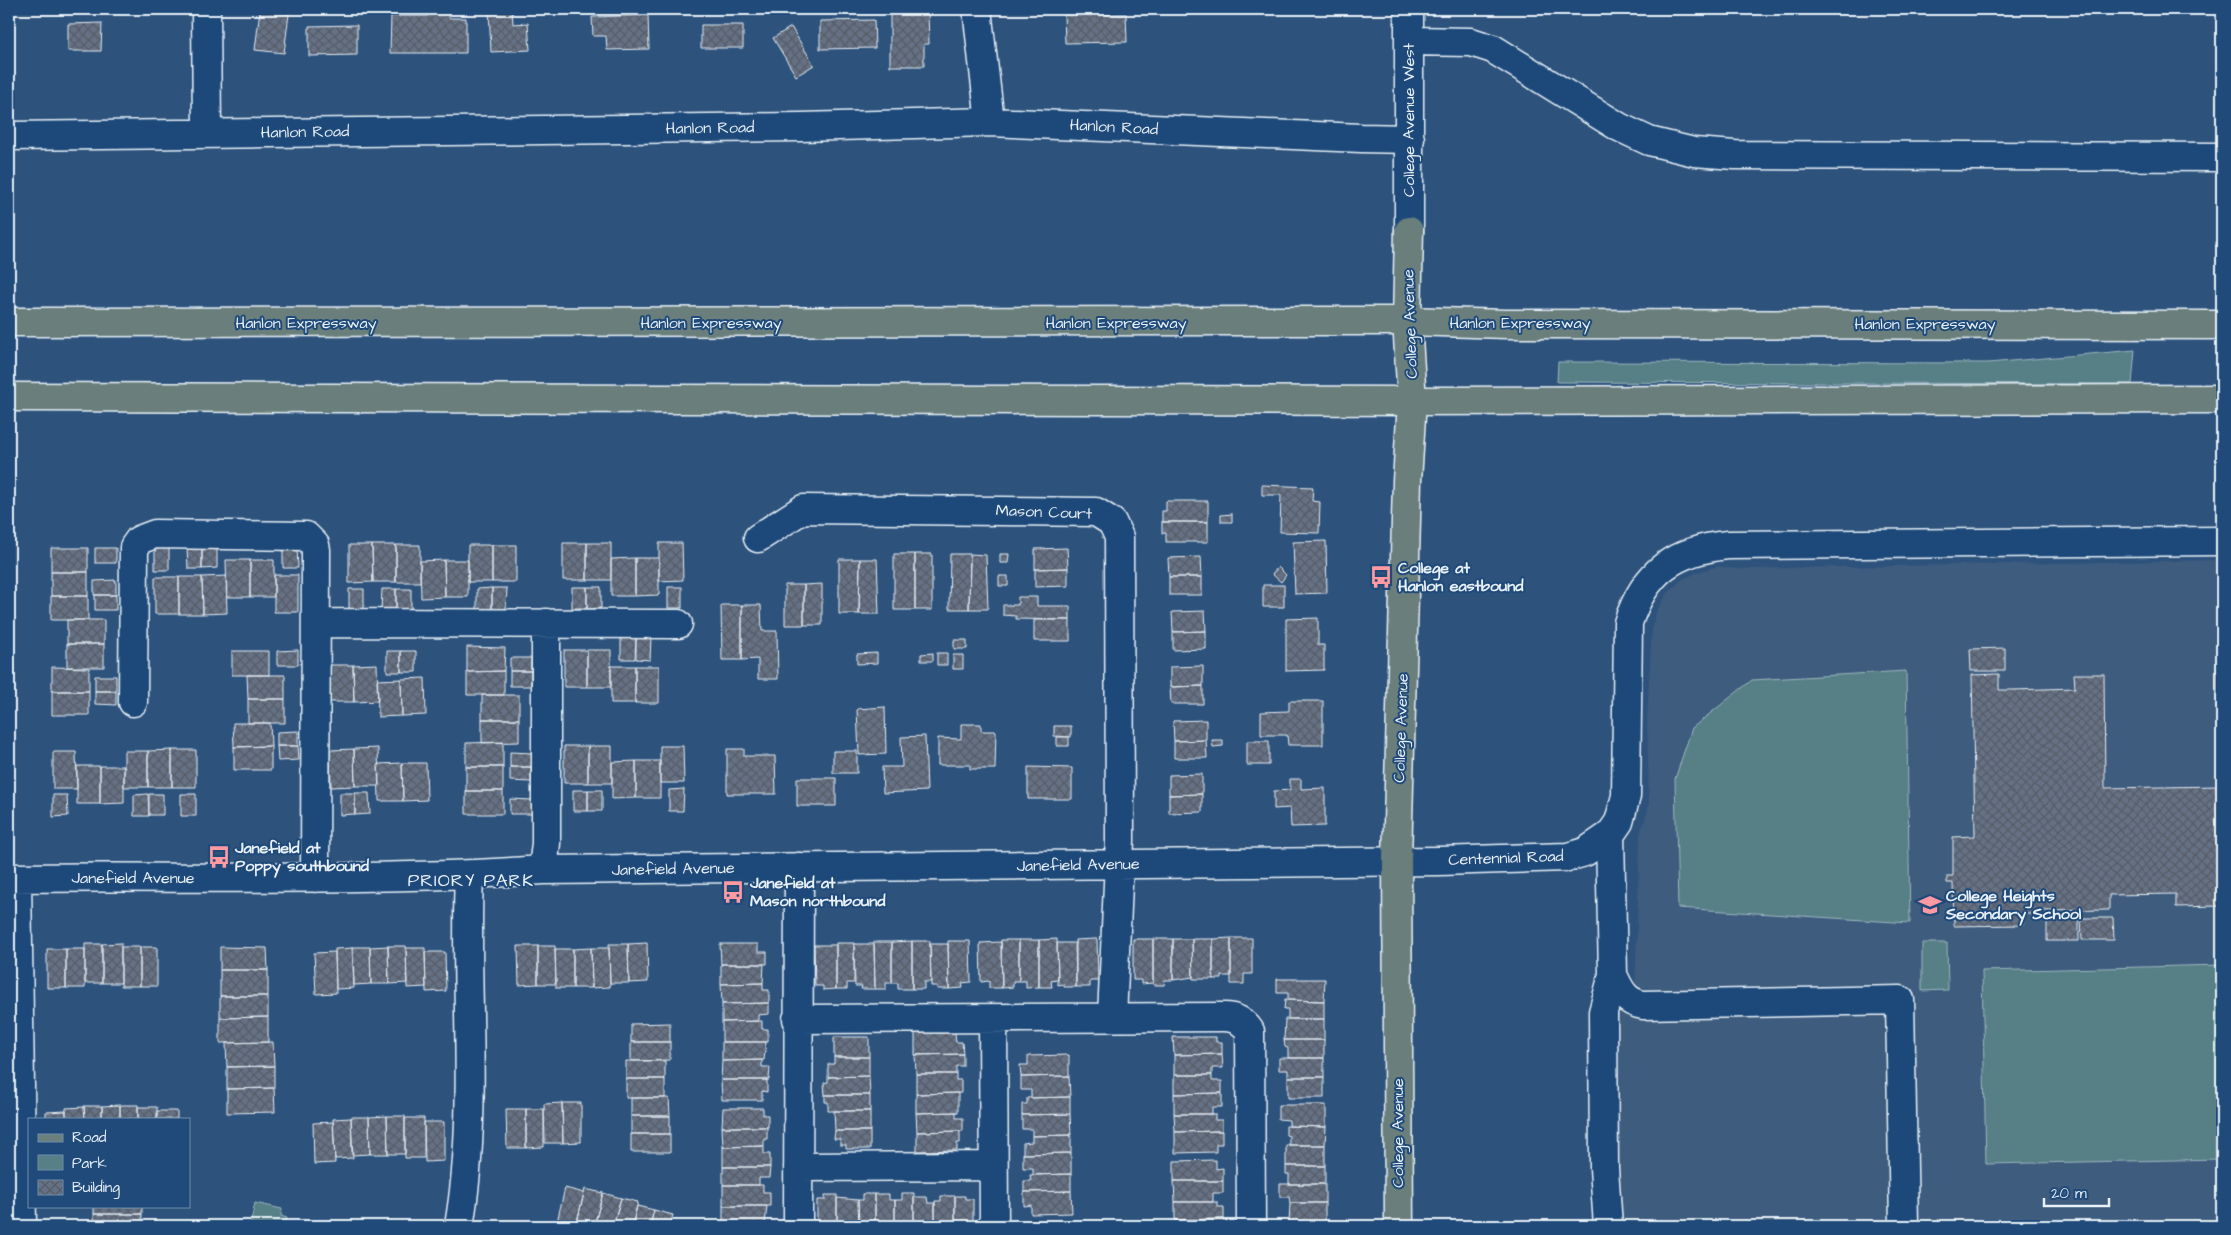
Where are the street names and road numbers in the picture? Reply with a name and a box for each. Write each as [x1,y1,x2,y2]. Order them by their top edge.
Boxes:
street label: College Avenue West [1398,43,1421,197]
street label: Hanlon Road [1069,114,1159,140]
street label: Hanlon Road [666,116,754,140]
street label: Hanlon Road [261,120,349,144]
street label: College Avenue [1397,269,1424,379]
street label: Hanlon Expressway [235,312,377,335]
street label: Hanlon Expressway [640,312,782,335]
street label: Hanlon Expressway [1045,312,1187,335]
street label: Hanlon Expressway [1449,312,1591,335]
street label: Hanlon Expressway [1854,313,1996,336]
street label: Mason Court [995,499,1093,525]
street label: College Avenue [1388,673,1415,783]
street label: Centennial Road [1448,845,1564,871]
street label: Janefield Avenue [1016,853,1140,877]
street label: Janefield Avenue [611,857,735,881]
street label: Janefield Avenue [72,867,195,889]
street label: College Avenue [1387,1078,1410,1188]

